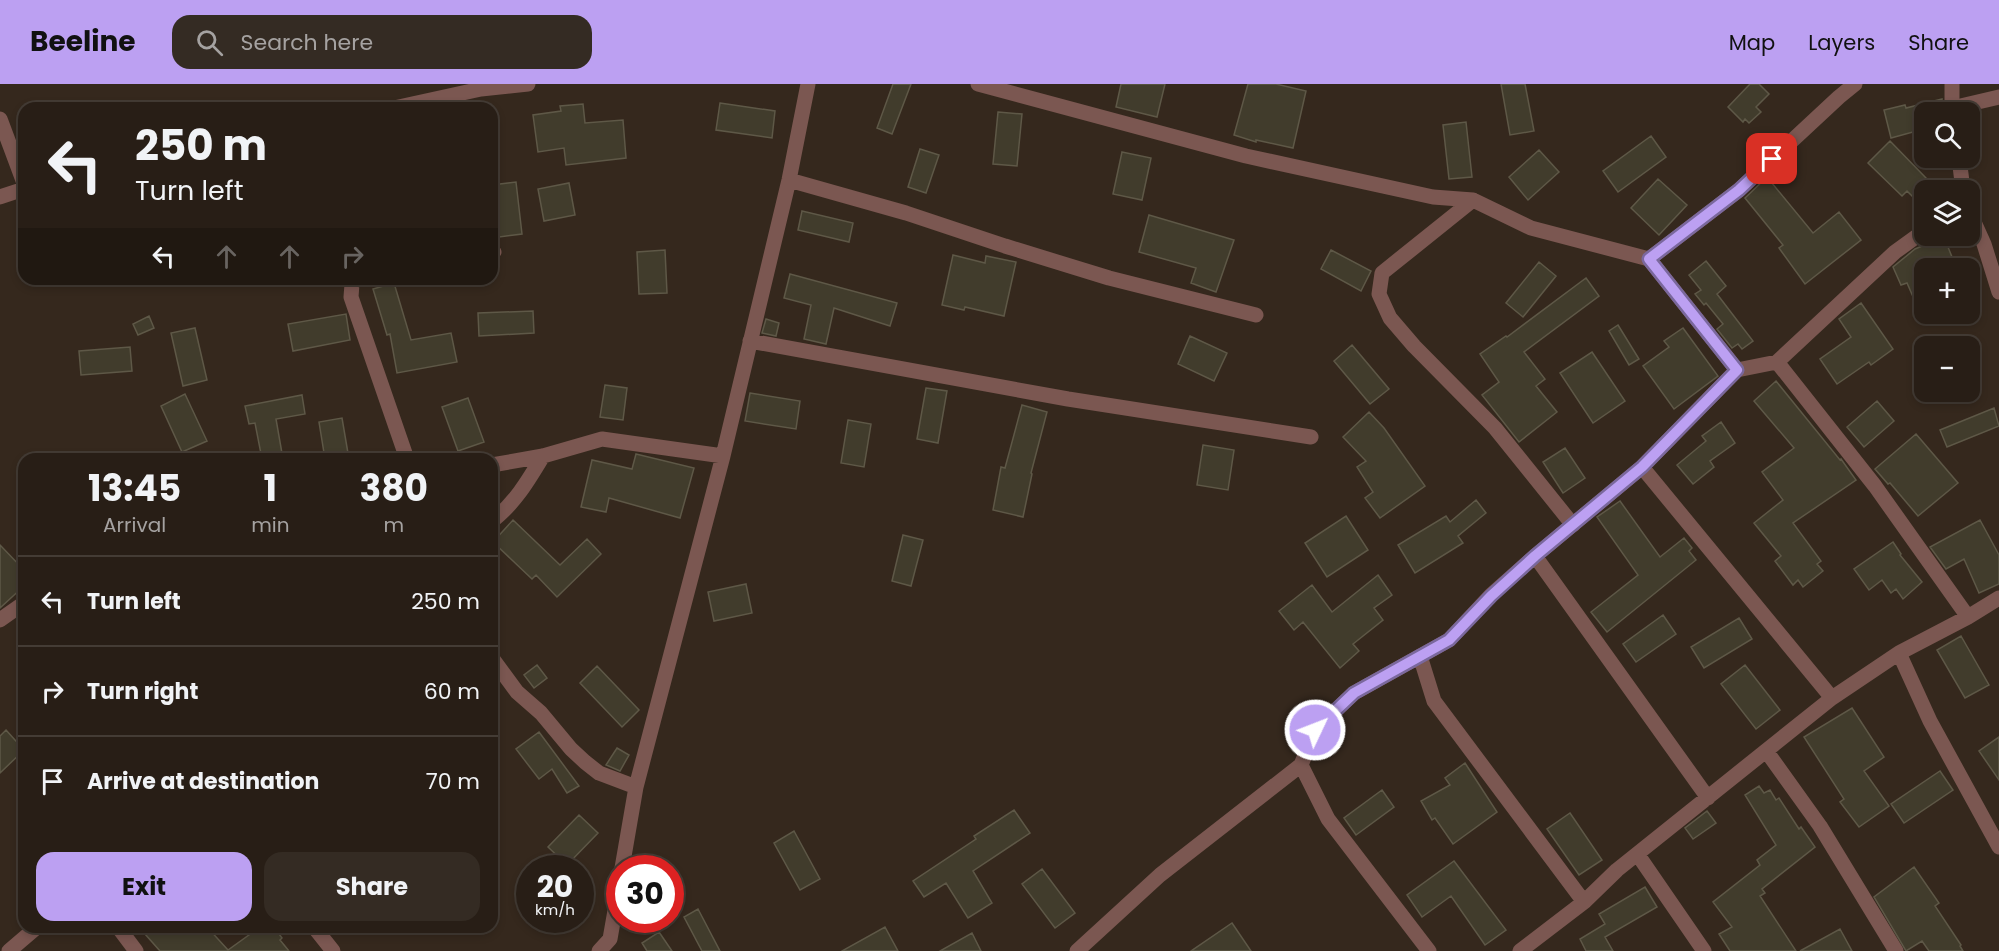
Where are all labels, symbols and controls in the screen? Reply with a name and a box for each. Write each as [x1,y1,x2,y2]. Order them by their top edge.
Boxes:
search box [172,15,592,69]
text: Beeline [30,22,136,61]
icon: search [193,26,226,59]
text: Search here [241,27,373,58]
text: Map [1729,28,1775,57]
text: Layers [1808,28,1875,57]
text: Share [1908,28,1969,57]
map controls [1914,102,1980,402]
button: search [1914,102,1980,168]
text: 250 m [135,116,267,175]
icon: left [36,126,114,204]
pin [1746,133,1797,184]
icon: arrive [1755,142,1788,175]
text: Turn left [135,172,244,209]
button: layers [1914,180,1980,246]
icon: left [147,240,180,273]
icon: ahead [210,240,243,273]
icon: ahead [273,240,306,273]
icon: right [336,240,369,273]
button: + [1914,258,1980,324]
button: − [1914,336,1980,402]
text: 13:45 [88,463,181,514]
text: 1 [264,463,277,514]
text: 380 [359,463,428,514]
text: Arrival [103,511,166,539]
text: min [251,511,290,539]
text: m [383,511,404,539]
icon: left [36,585,69,618]
text: Turn left [87,586,181,617]
text: 250 m [411,586,480,617]
icon: right [36,675,69,708]
text: Turn right [87,676,198,707]
text: 60 m [424,676,480,707]
position arrow [1283,698,1347,762]
icon: arrive [36,765,69,798]
text: Arrive at destination [87,766,319,797]
text: 70 m [426,766,480,797]
button: Exit [36,852,252,921]
button: Share [264,852,480,921]
speed limit sign: 30 [606,855,684,933]
text: 20 [537,865,573,908]
text: km/h [535,899,575,920]

